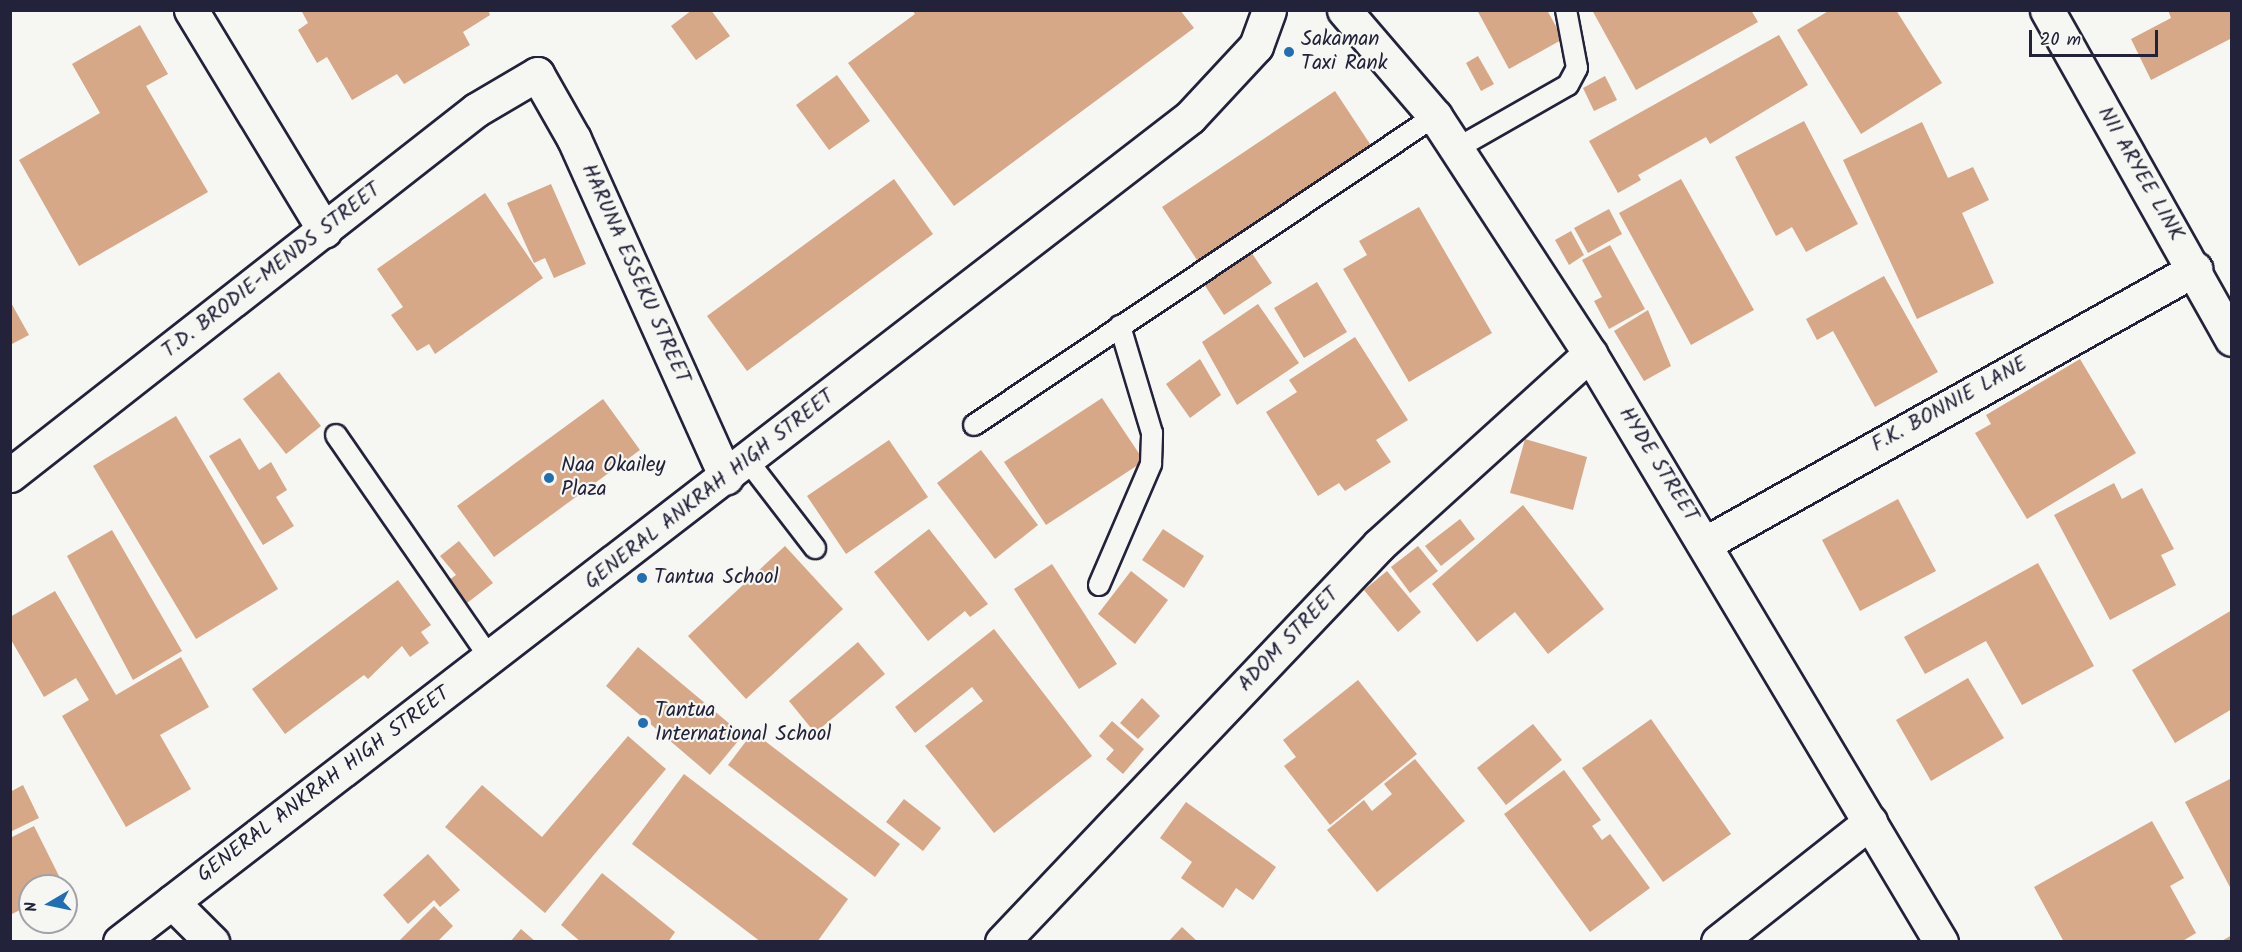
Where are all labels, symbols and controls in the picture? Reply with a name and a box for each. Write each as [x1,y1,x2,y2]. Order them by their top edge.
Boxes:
scale bar [2032,18,2161,56]
text: 20 m [2040,26,2081,55]
place label: Sakaman Taxi Rank [1301,27,1388,77]
marker: Sakaman Taxi Rank [1282,45,1296,59]
street label: NII ARYEE LINK [2091,103,2189,245]
street label: HARUNA ESSEKU STREET [575,160,695,388]
street label: T.D. BRODIE-MENDS STREET [158,178,386,364]
street label: F.K. BONNIE LANE [1868,352,2032,458]
street label: GENERAL ANKRAH HIGH STREET [580,385,840,595]
street label: HYDE STREET [1613,403,1703,527]
place label: Naa Okailey Plaza [561,453,665,503]
marker: Naa Okailey Plaza [542,471,556,485]
place label: Tantua School [654,565,779,591]
marker: Tantua School [635,571,649,585]
street label: ADOM STREET [1233,583,1345,697]
street label: GENERAL ANKRAH HIGH STREET [193,682,455,888]
place label: Tantua International School [655,698,831,748]
marker: Tantua International School [636,716,650,730]
north arrow [18,874,78,934]
text: N [19,900,45,914]

